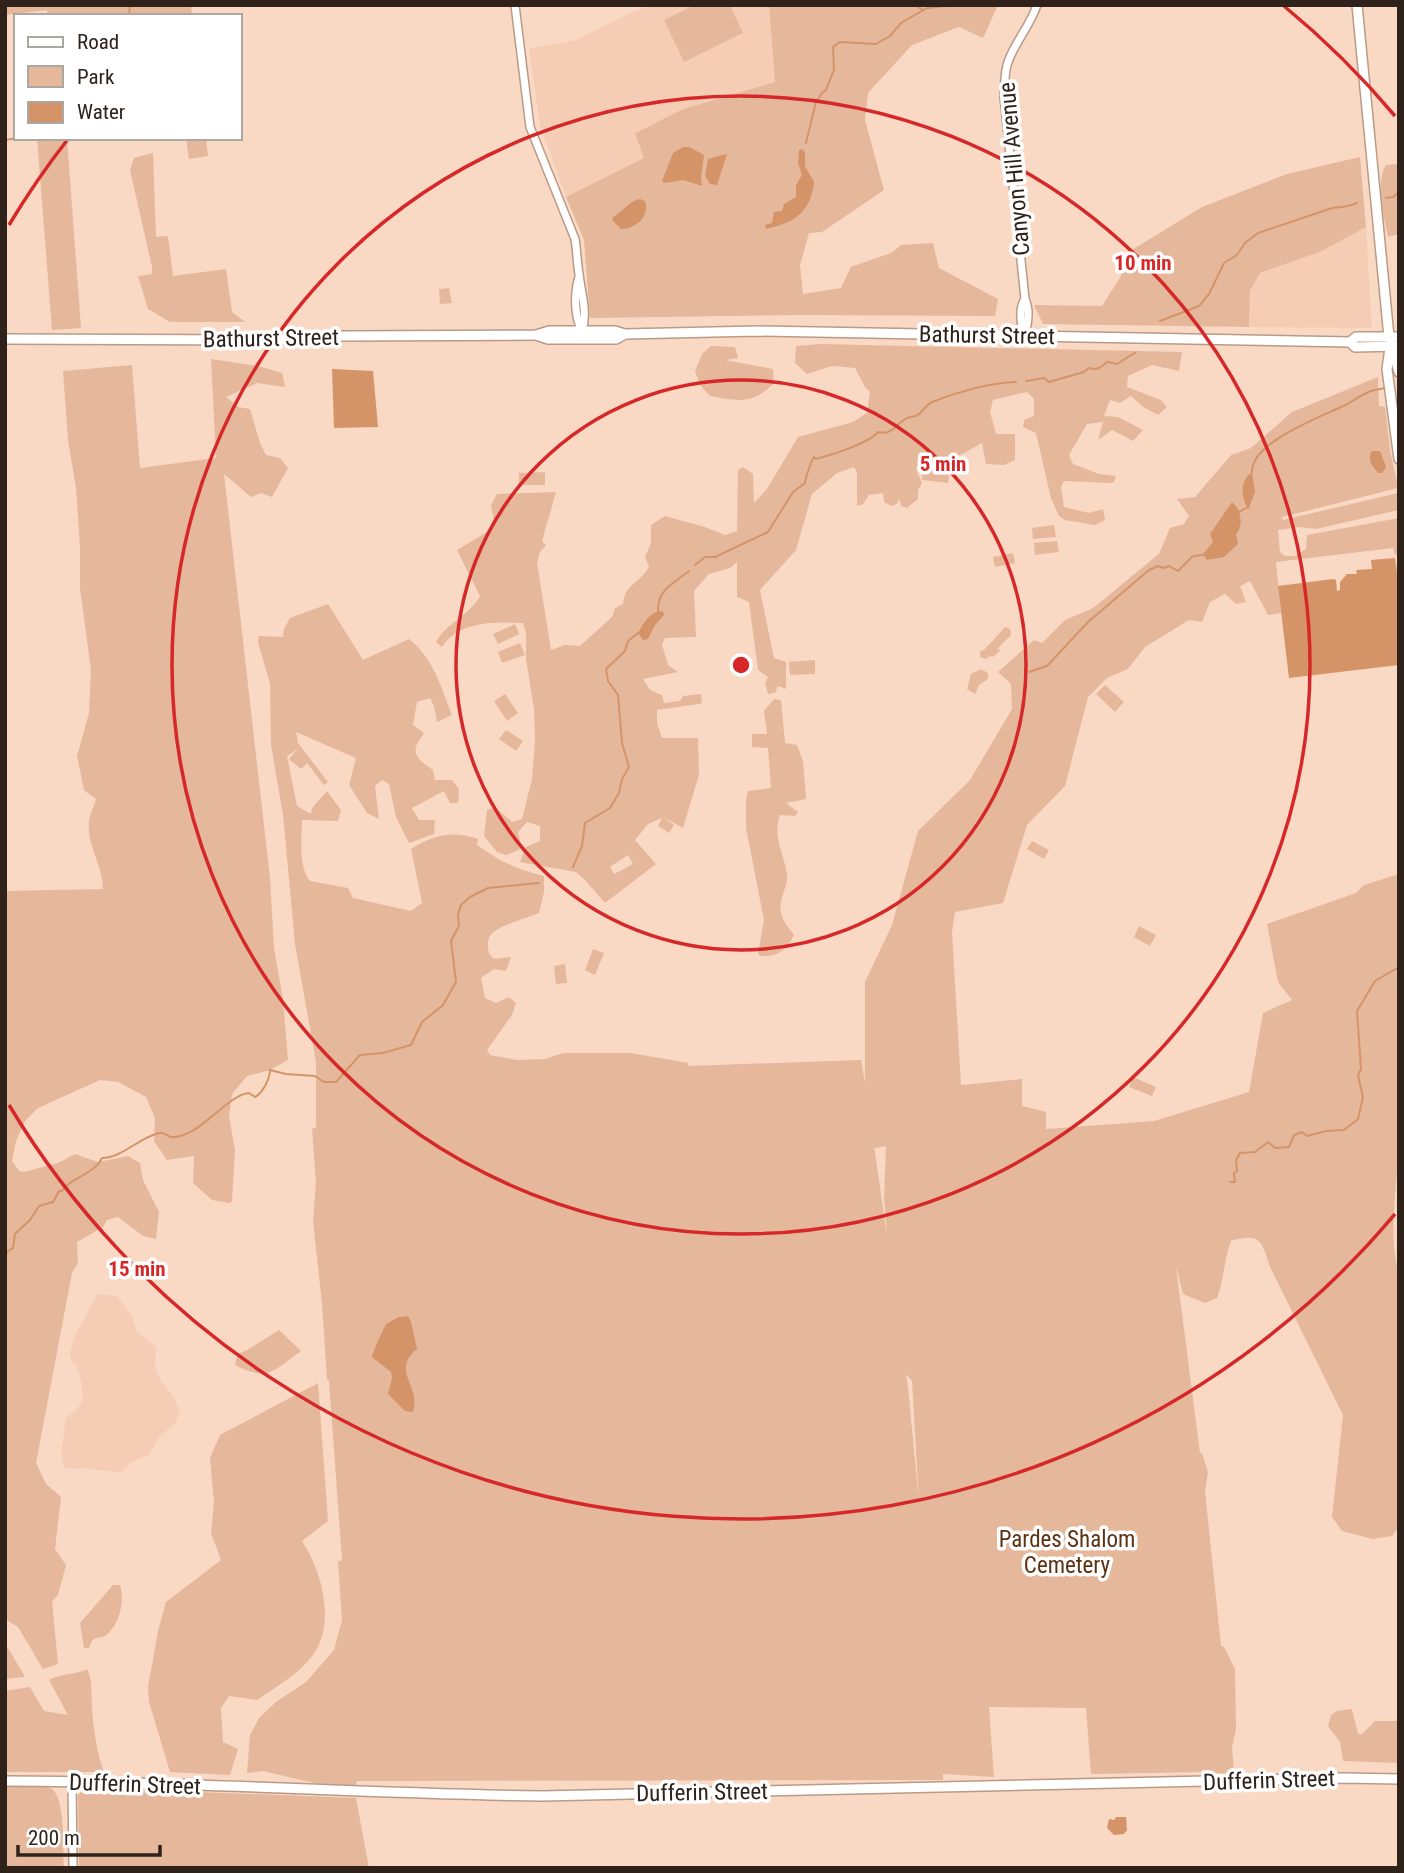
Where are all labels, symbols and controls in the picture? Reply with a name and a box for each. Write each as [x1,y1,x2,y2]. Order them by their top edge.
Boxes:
legend [14,14,242,140]
text: Road [77,30,119,54]
text: Park [77,65,115,89]
street label: Canyon Hill Avenue [993,81,1036,257]
text: Water [77,100,125,124]
text: 10 min [1114,251,1172,275]
street label: Bathurst Street [919,321,1055,350]
street label: Bathurst Street [203,324,339,353]
text: 5 min [920,452,966,476]
centre of rings [729,653,753,677]
text: 15 min [108,1257,166,1281]
park label: Pardes Shalom Cemetery [999,1526,1135,1579]
street label: Dufferin Street [1203,1765,1335,1796]
street label: Dufferin Street [69,1769,201,1800]
street label: Dufferin Street [636,1778,768,1807]
scale bar [18,1814,159,1858]
text: 200 m [28,1826,80,1850]

